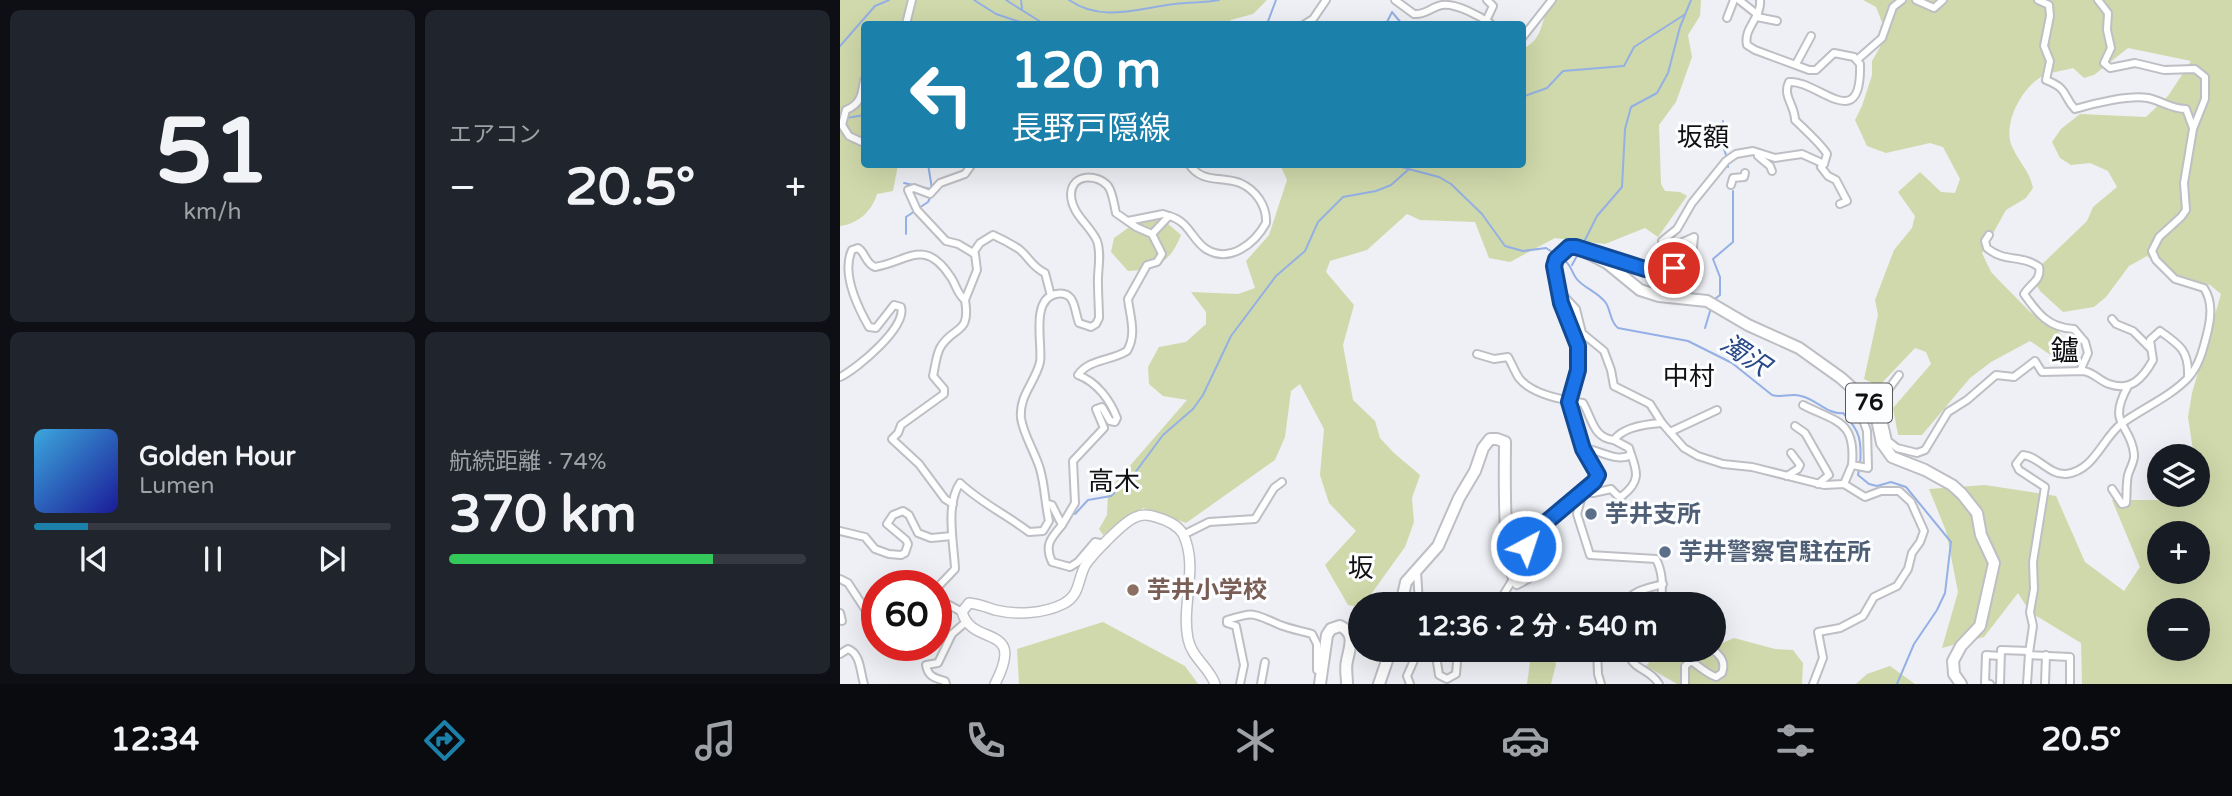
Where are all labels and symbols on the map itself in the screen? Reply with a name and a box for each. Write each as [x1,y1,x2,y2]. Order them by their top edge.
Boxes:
district label: 坂額 [1677,122,1729,153]
pin [1644,238,1704,298]
water label: 濁沢 [1715,328,1778,384]
district label: 鑪 [2051,334,2079,368]
district label: 中村 [1663,361,1715,392]
road number: 76 [1846,384,1892,422]
district label: 高木 [1088,466,1140,497]
place label: 芋井支所 [1605,500,1701,529]
marker: 芋井支所 [1583,506,1599,522]
position arrow [1489,509,1563,583]
place label: 芋井警察官駐在所 [1679,538,1871,567]
marker: 芋井警察官駐在所 [1657,544,1673,560]
district label: 坂 [1348,553,1374,584]
speed limit sign: 60 [861,570,952,661]
place label: 芋井小学校 [1147,576,1267,605]
marker: 芋井小学校 [1125,582,1141,598]

